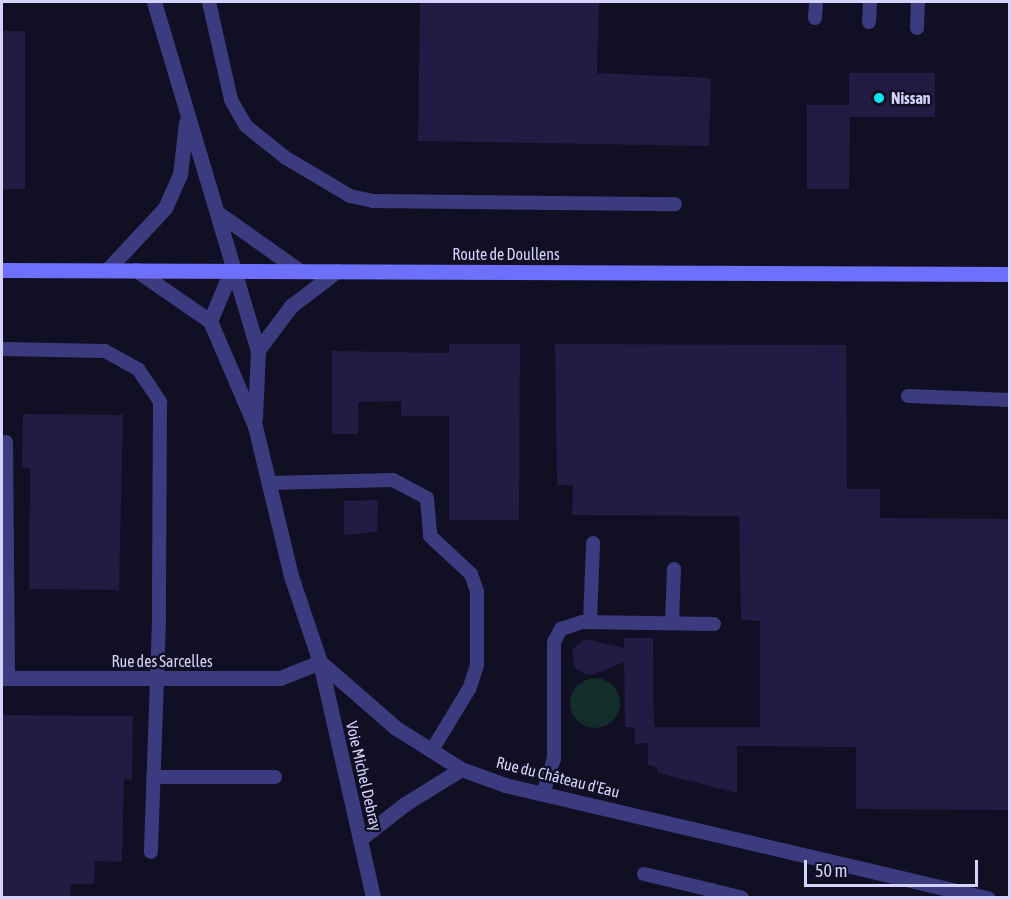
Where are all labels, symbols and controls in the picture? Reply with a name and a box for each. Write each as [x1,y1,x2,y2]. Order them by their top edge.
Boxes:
place label: Nissan [891,88,931,108]
marker: Nissan [872,91,886,105]
street label: Route de Doullens [452,244,560,264]
street label: Rue des Sarcelles [111,651,213,671]
street label: Voie Michel Debray [342,719,386,833]
street label: Rue du Château d'Eau [494,752,622,802]
scale bar [807,848,981,886]
text: 50 m [815,860,847,881]

